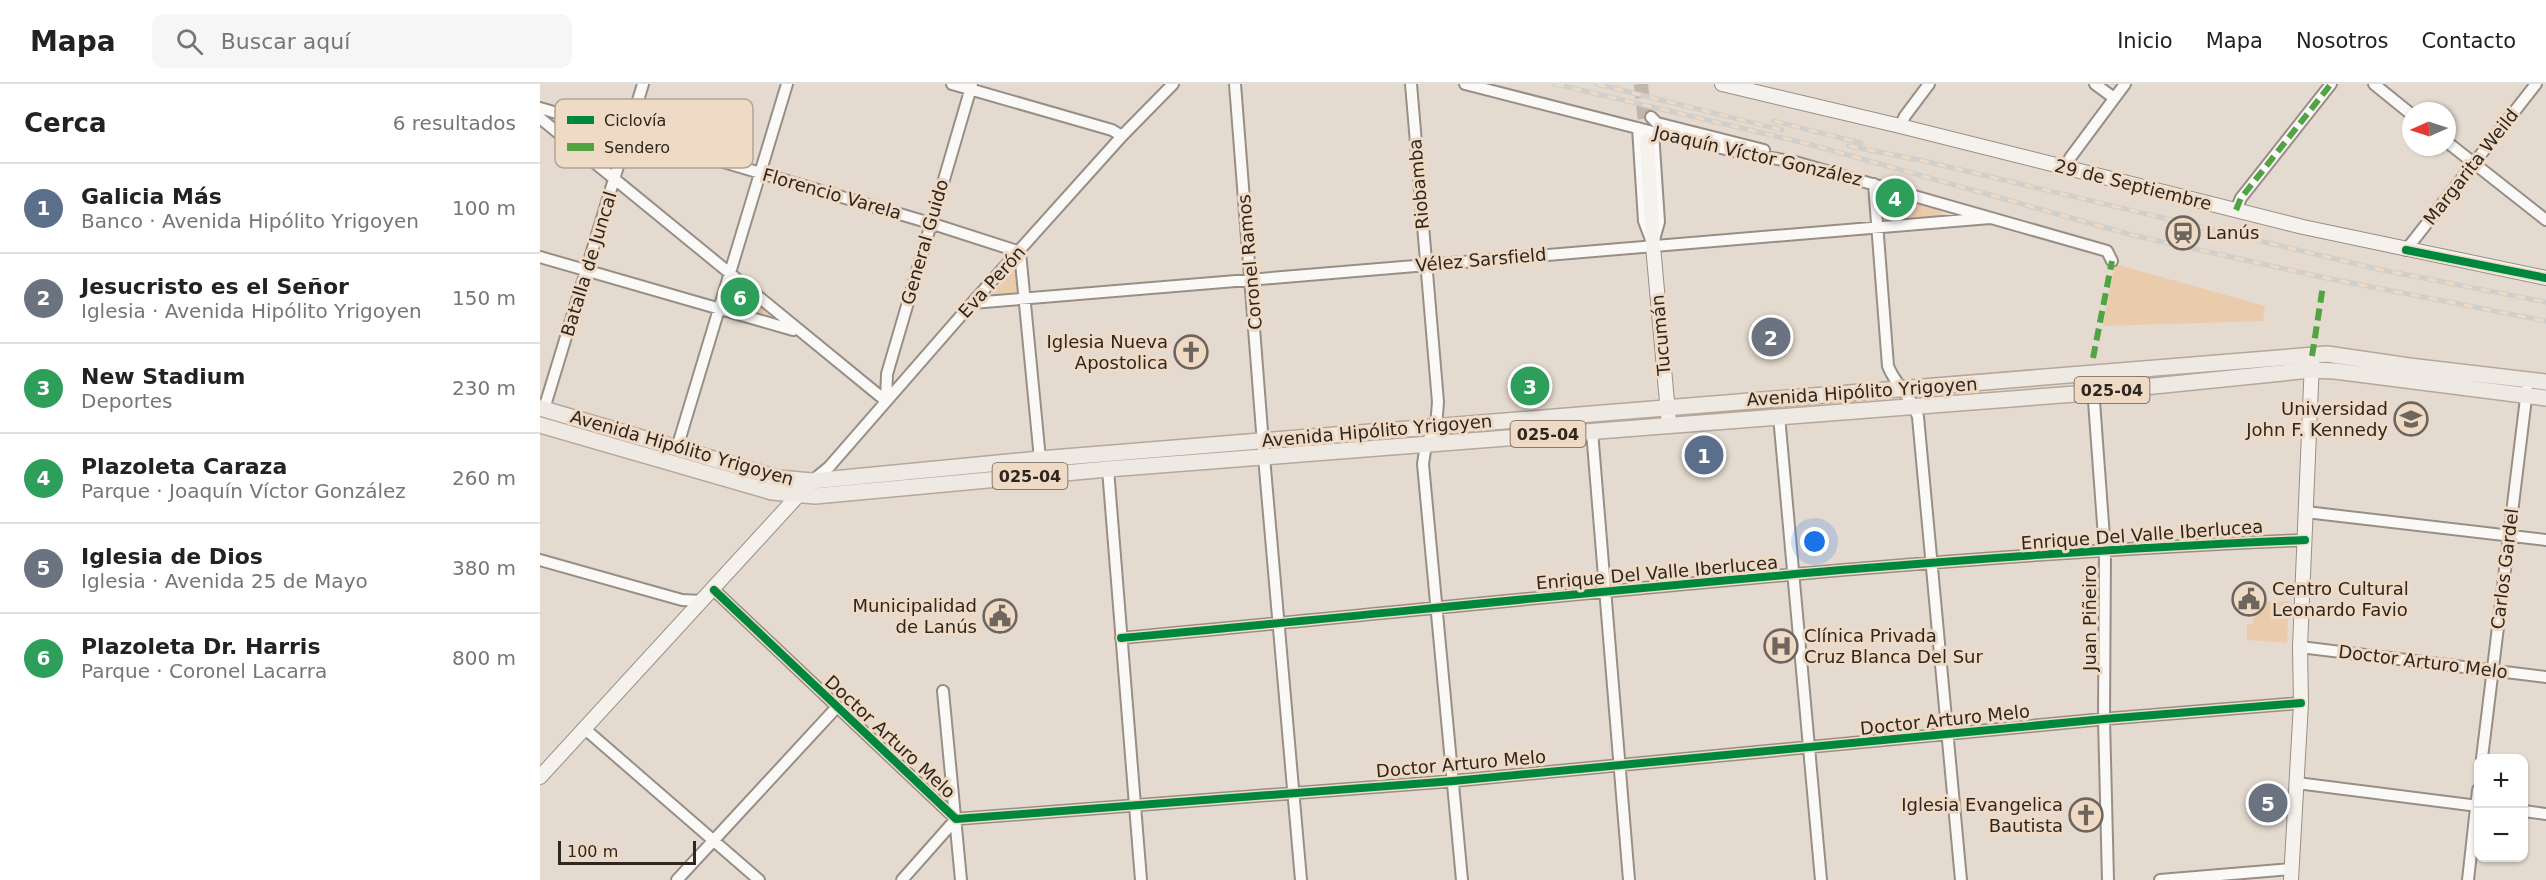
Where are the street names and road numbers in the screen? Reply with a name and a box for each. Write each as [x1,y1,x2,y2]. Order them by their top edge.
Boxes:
street label: Margarita Weild [2419,104,2522,229]
street label: Joaquín Víctor González [1651,121,1864,190]
street label: Riobamba [1404,138,1433,230]
street label: 29 de Septiembre [2052,155,2214,214]
street label: Florencio Varela [760,164,904,223]
street label: General Guido [897,177,952,307]
street label: Batalla de Juncal [556,189,621,339]
street label: Coronel Ramos [1233,193,1266,331]
street label: Eva Perón [954,241,1029,322]
street label: Vélez Sarsfield [1415,243,1547,276]
street label: Tucumán [1647,294,1675,377]
street label: Avenida Hipólito Yrigoyen [1746,373,1978,410]
road number: 025-04 [2074,377,2150,403]
street label: Avenida Hipólito Yrigoyen [568,406,796,489]
street label: Avenida Hipólito Yrigoyen [1261,410,1493,451]
road number: 025-04 [1510,421,1586,447]
road number: 025-04 [992,463,1068,489]
street label: Carlos Gardel [2487,507,2522,631]
street label: Enrique Del Valle Iberlucea [2020,516,2264,553]
street label: Enrique Del Valle Iberlucea [1535,551,1779,594]
street label: Juan Piñeiro [2079,565,2100,672]
street label: Doctor Arturo Melo [2337,641,2509,682]
street label: Doctor Arturo Melo [821,671,960,802]
street label: Doctor Arturo Melo [1859,700,2031,739]
street label: Doctor Arturo Melo [1375,746,1547,781]

